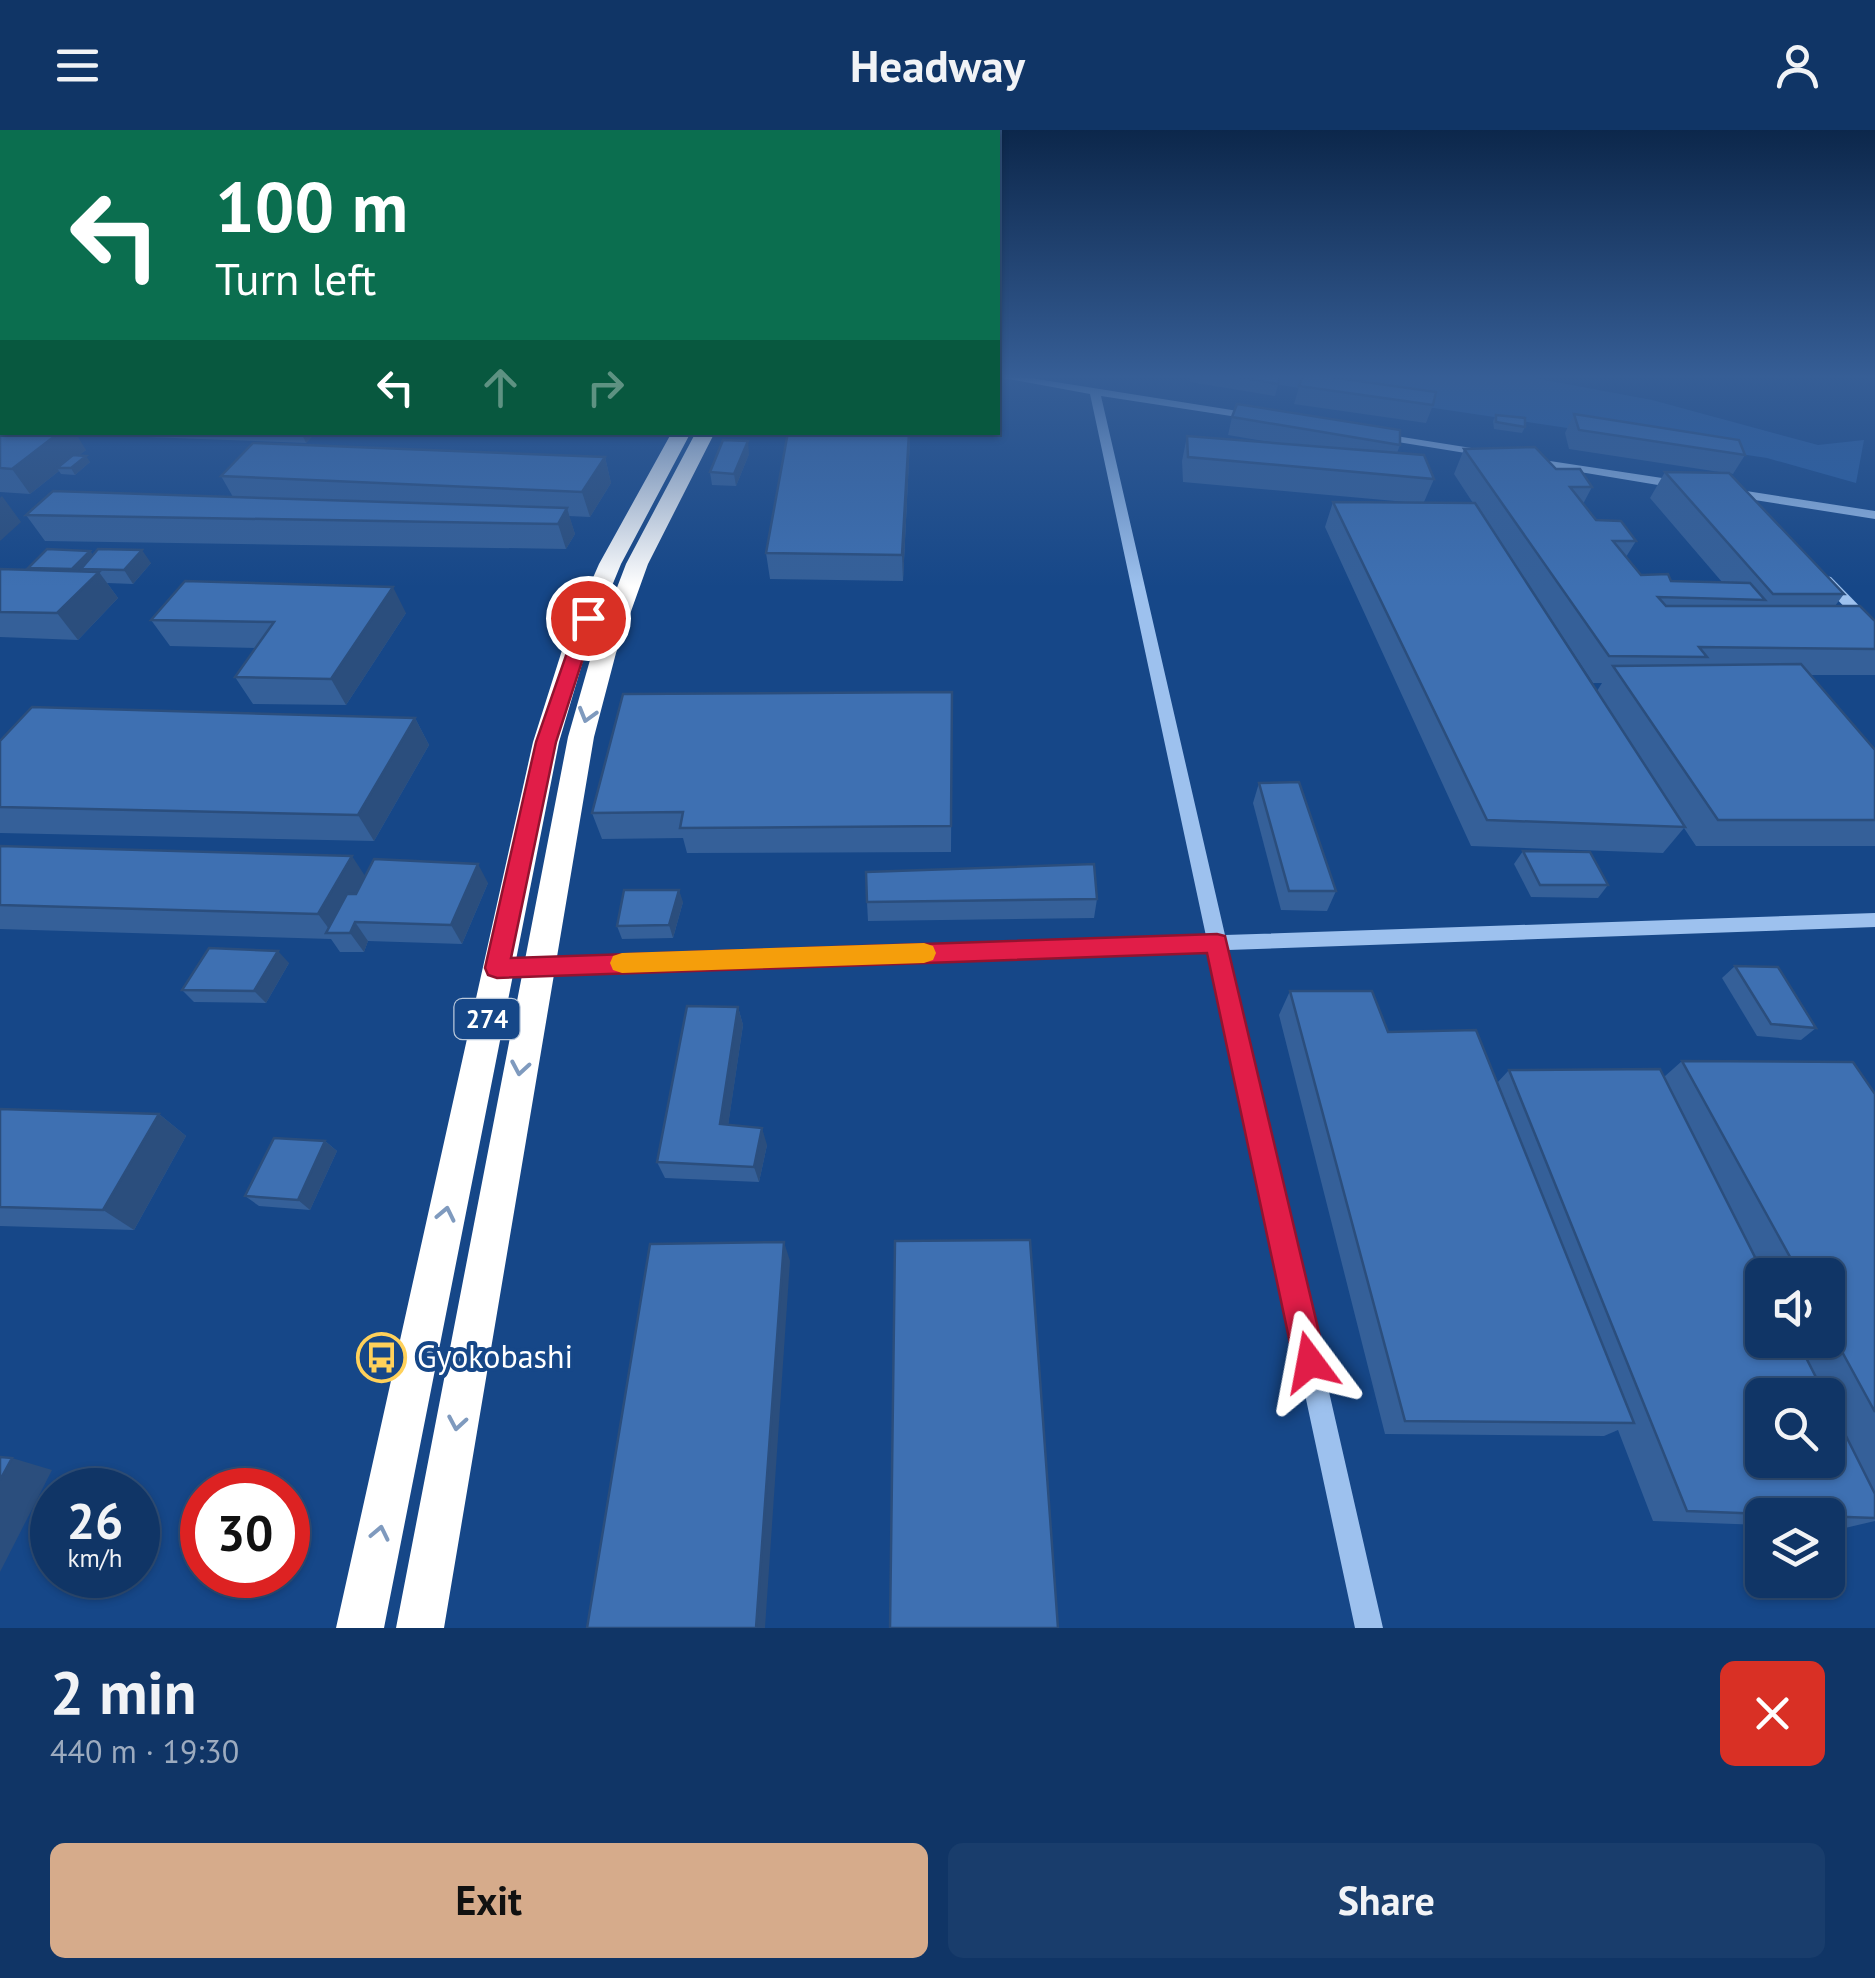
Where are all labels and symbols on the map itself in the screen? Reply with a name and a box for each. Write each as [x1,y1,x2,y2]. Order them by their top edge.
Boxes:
pin [546,576,631,661]
one-way arrow [578,705,599,722]
road number: 274 [454,999,520,1039]
one-way arrow [510,1060,531,1076]
one-way arrow [435,1206,456,1223]
position arrow [1258,1310,1362,1414]
bus stop icon: Gyokobashi [356,1331,408,1383]
place label: Gyokobashi [417,1335,573,1377]
one-way arrow [447,1414,468,1431]
speed limit sign: 30 [180,1468,310,1598]
one-way arrow [369,1524,390,1541]

